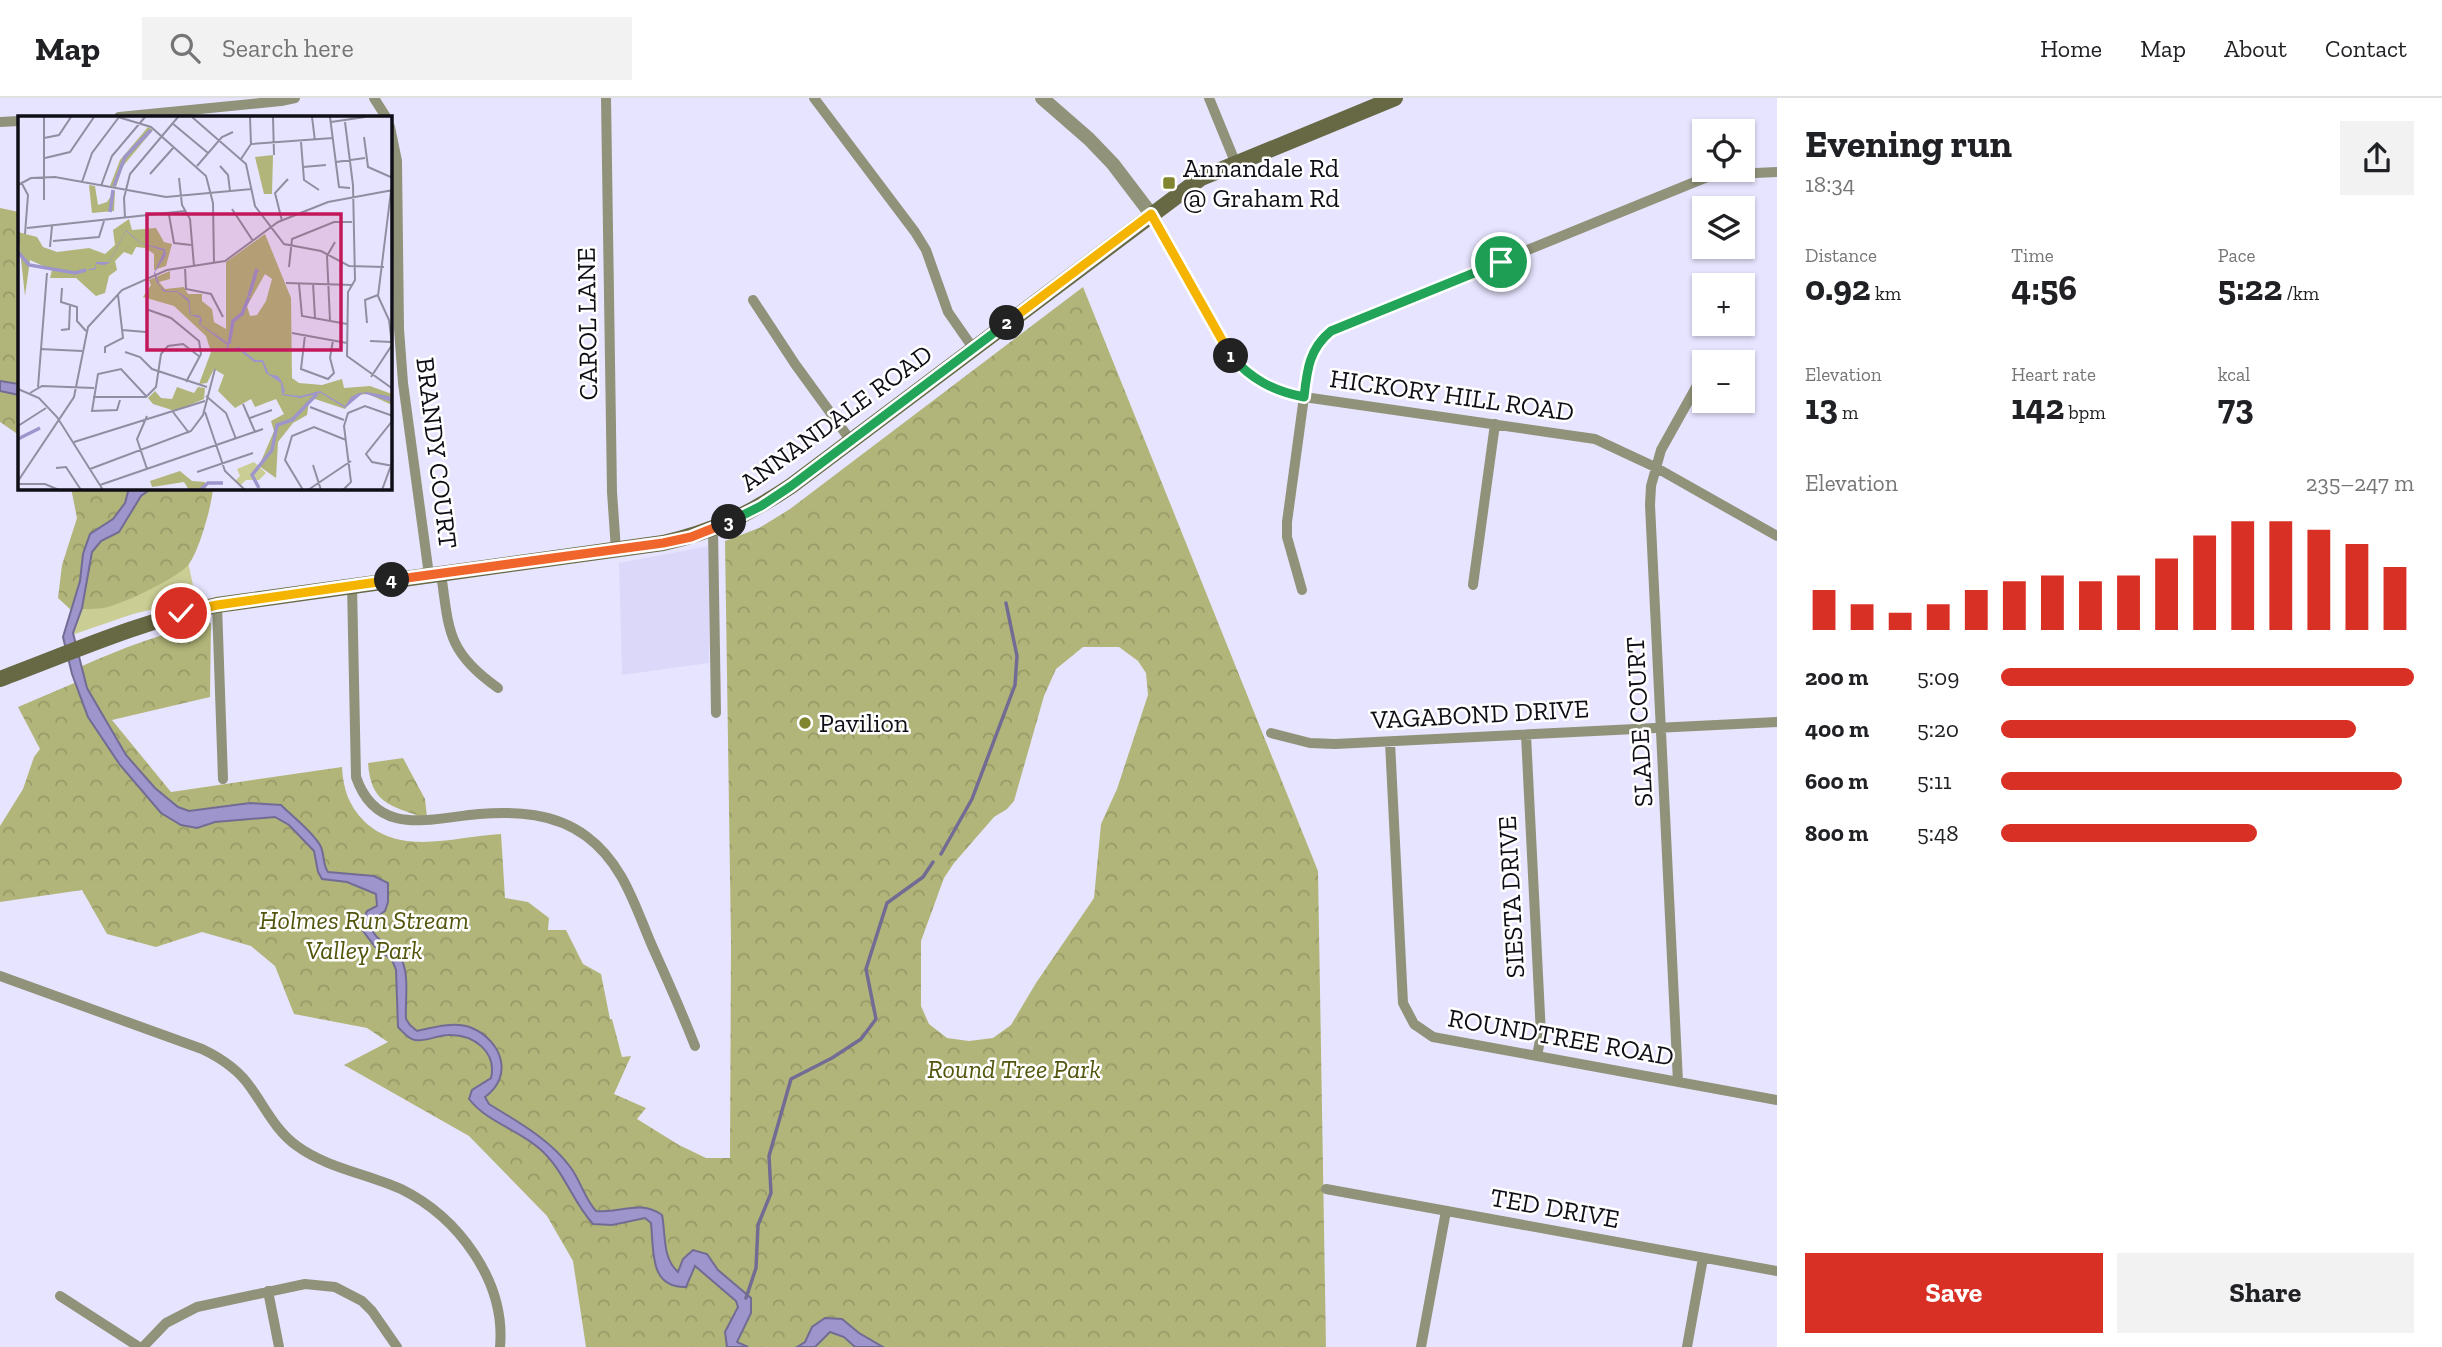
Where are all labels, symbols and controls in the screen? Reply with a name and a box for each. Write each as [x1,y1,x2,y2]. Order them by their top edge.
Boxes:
search box [142,17,632,80]
text: Map [35,29,100,68]
icon: search [166,29,204,67]
text: Search here [222,32,354,64]
text: Home [2040,34,2102,63]
text: Map [2140,34,2186,63]
text: About [2224,34,2287,63]
text: Contact [2325,34,2407,63]
inset map [18,116,392,490]
map controls [1692,119,1755,413]
button: locate [1692,119,1755,182]
text: Evening run [1805,121,2012,167]
button: share [2340,121,2414,195]
place label: Annandale Rd @ Graham Rd [1183,152,1339,214]
text: 18:34 [1805,170,1855,198]
marker: Annandale Rd @ Graham Rd [1161,175,1177,191]
button: layers [1692,196,1755,259]
pin [1471,232,1531,292]
icon: arrive [1482,243,1520,281]
text: Distance [1805,244,1877,267]
text: Time [2011,244,2054,267]
text: Pace [2218,244,2255,267]
street label: CAROL LANE [570,247,604,401]
text: 0.92 [1805,267,1871,309]
text: 4:56 [2011,267,2077,309]
text: 5:22 [2218,267,2282,309]
button: + [1692,273,1755,336]
text: km [1871,282,1901,305]
text: /km [2282,282,2319,305]
pin: 2 [990,306,1024,341]
text: 2 [1001,311,1012,334]
street label: ANNANDALE ROAD [734,338,938,498]
pin: 1 [1214,338,1248,374]
text: 1 [1227,344,1234,367]
button: − [1692,350,1755,413]
street label: BRANDY COURT [409,356,465,550]
street label: HICKORY HILL ROAD [1328,362,1576,428]
text: Elevation [1805,363,1882,386]
text: Heart rate [2011,363,2096,386]
text: kcal [2218,363,2250,386]
text: 13 [1805,386,1838,428]
text: 142 [2011,386,2064,428]
text: 73 [2218,386,2254,428]
text: m [1838,401,1859,424]
text: bpm [2064,401,2106,424]
text: Elevation [1805,469,1898,497]
text: 235–247 m [2306,469,2414,497]
pin: 3 [712,504,746,540]
text: 3 [723,510,734,533]
pin: 4 [374,562,410,598]
text: 4 [386,568,397,591]
pin [151,583,211,643]
icon: check [162,594,200,632]
street label: SLADE COURT [1619,636,1659,808]
text: 200 m [1805,663,1868,691]
text: 5:09 [1917,663,1959,691]
street label: VAGABOND DRIVE [1369,692,1590,736]
place label: Pavilion [819,707,909,739]
marker: Pavilion [797,715,813,731]
text: 400 m [1805,715,1869,743]
text: 5:20 [1917,715,1959,743]
text: 600 m [1805,767,1868,795]
text: 5:11 [1917,767,1952,795]
street label: SIESTA DRIVE [1491,815,1531,979]
text: 800 m [1805,819,1868,847]
text: 5:48 [1917,819,1959,847]
park label: Holmes Run Stream Valley Park [259,904,469,966]
street label: ROUNDTREE ROAD [1446,1001,1676,1073]
park label: Round Tree Park [927,1053,1101,1085]
street label: TED DRIVE [1488,1181,1622,1235]
button: Save [1805,1253,2103,1333]
button: Share [2117,1253,2414,1333]

